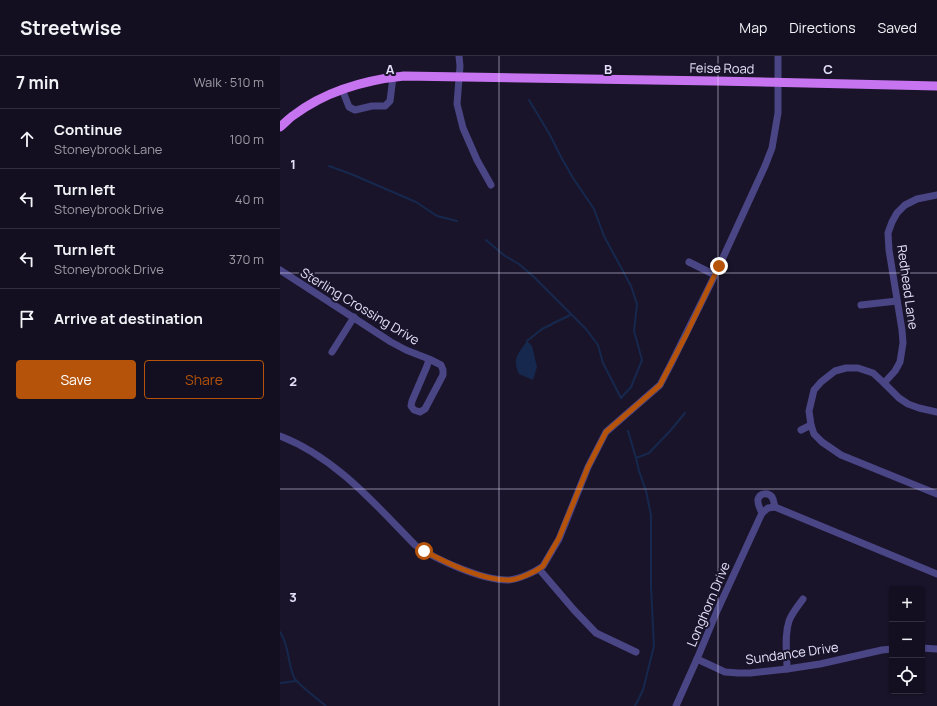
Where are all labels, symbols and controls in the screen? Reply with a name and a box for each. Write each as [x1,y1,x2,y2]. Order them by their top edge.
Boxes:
text: Streetwise [20,15,122,41]
text: Map [739,18,767,37]
text: Directions [789,18,856,37]
text: Saved [878,18,917,37]
street label: Feise Road [689,58,755,78]
text: A [386,60,395,78]
text: B [604,60,612,78]
text: C [823,60,833,78]
text: 7 min [16,71,59,94]
text: Walk · 510 m [193,73,264,91]
text: Continue [54,119,122,140]
icon: ahead [16,128,38,150]
text: 100 m [229,130,264,148]
text: Stoneybrook Lane [54,140,162,158]
text: 1 [290,155,296,173]
text: Turn left [54,179,116,200]
icon: left [16,188,38,210]
text: 40 m [235,190,264,208]
text: Stoneybrook Drive [54,200,164,218]
text: Turn left [54,239,116,260]
street label: Redhead Lane [893,243,923,331]
icon: left [16,248,38,270]
text: 370 m [229,250,264,268]
route end [710,257,728,275]
text: Stoneybrook Drive [54,260,164,278]
street label: Sterling Crossing Drive [297,263,423,349]
icon: arrive [16,308,38,330]
text: Arrive at destination [54,308,203,329]
button: Save [16,360,136,399]
button: Share [144,360,264,399]
text: 2 [289,372,297,390]
route start [415,542,433,560]
street label: Longhorn Drive [682,558,734,649]
map controls [889,586,925,694]
button: + [889,586,925,622]
text: 3 [289,588,297,606]
button: − [889,622,925,658]
street label: Sundance Drive [744,638,840,668]
button: locate [889,658,925,694]

